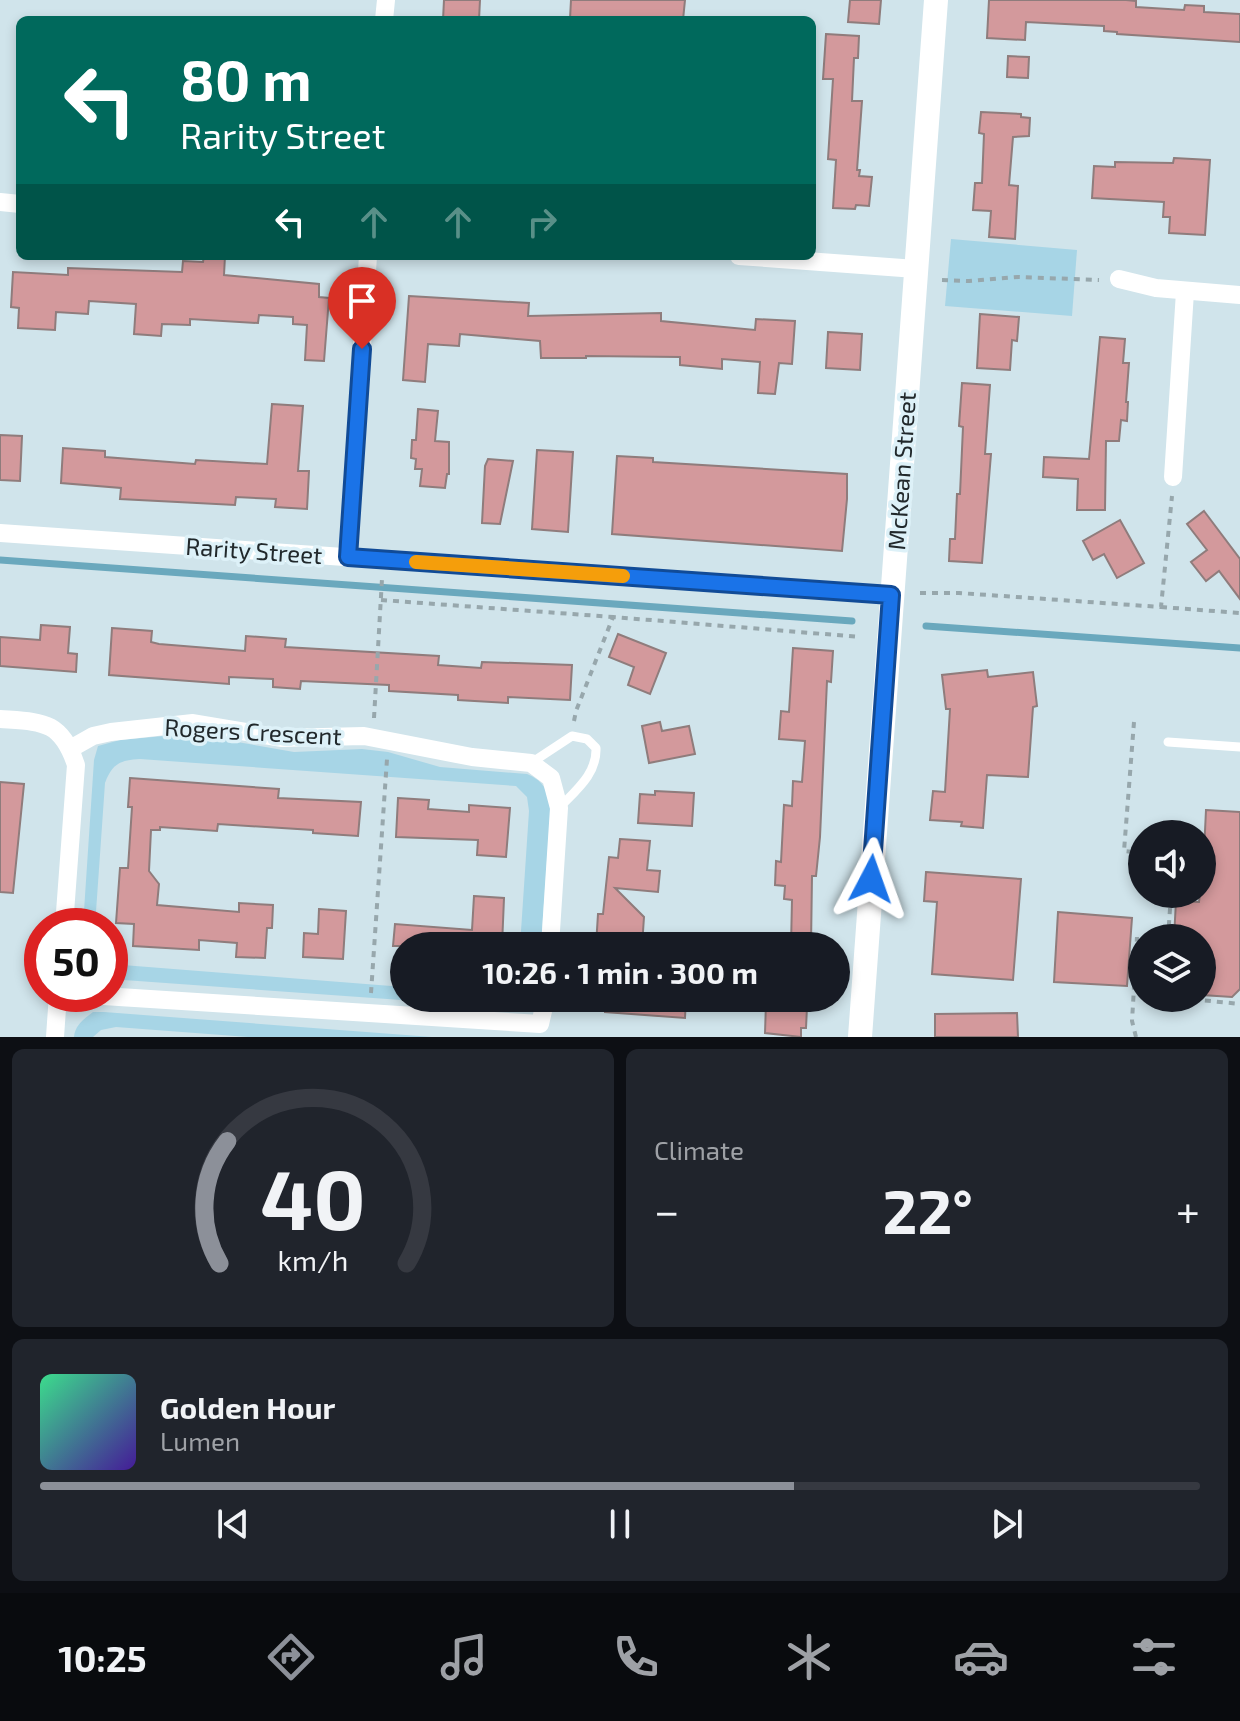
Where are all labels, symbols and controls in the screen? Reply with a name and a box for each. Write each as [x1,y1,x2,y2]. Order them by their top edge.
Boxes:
text: 80 m [180,45,312,112]
icon: left [48,48,152,152]
text: Rarity Street [180,113,385,156]
icon: left [268,200,312,244]
icon: ahead [352,200,396,244]
icon: ahead [436,200,480,244]
icon: right [520,200,564,244]
pin [328,267,396,349]
icon: arrive [340,279,384,323]
street label: McKean Street [881,391,921,551]
street label: Rarity Street [185,531,323,569]
street label: Rogers Crescent [164,712,342,750]
map controls [1128,820,1216,1012]
button: sound [1128,820,1216,908]
position arrow [829,837,913,921]
speed limit sign: 50 [24,908,128,1012]
button: layers [1128,924,1216,1012]
text: 10:26 · 1 min · 300 m [482,954,758,990]
text: Climate [654,1134,744,1165]
text: 40 [260,1147,366,1247]
text: 22° [883,1174,973,1246]
text: − [654,1183,680,1236]
text: + [1176,1183,1200,1236]
text: km/h [278,1242,348,1277]
text: Golden Hour [160,1389,335,1425]
text: Lumen [160,1425,240,1456]
icon: previous [211,1502,255,1546]
icon: pause [598,1502,642,1546]
icon: next [985,1502,1029,1546]
icon: directions [263,1629,319,1685]
icon: music [436,1629,492,1685]
icon: phone [608,1629,664,1685]
icon: climate [781,1629,837,1685]
icon: car [953,1629,1009,1685]
icon: filters [1126,1629,1182,1685]
text: 10:25 [58,1636,147,1679]

